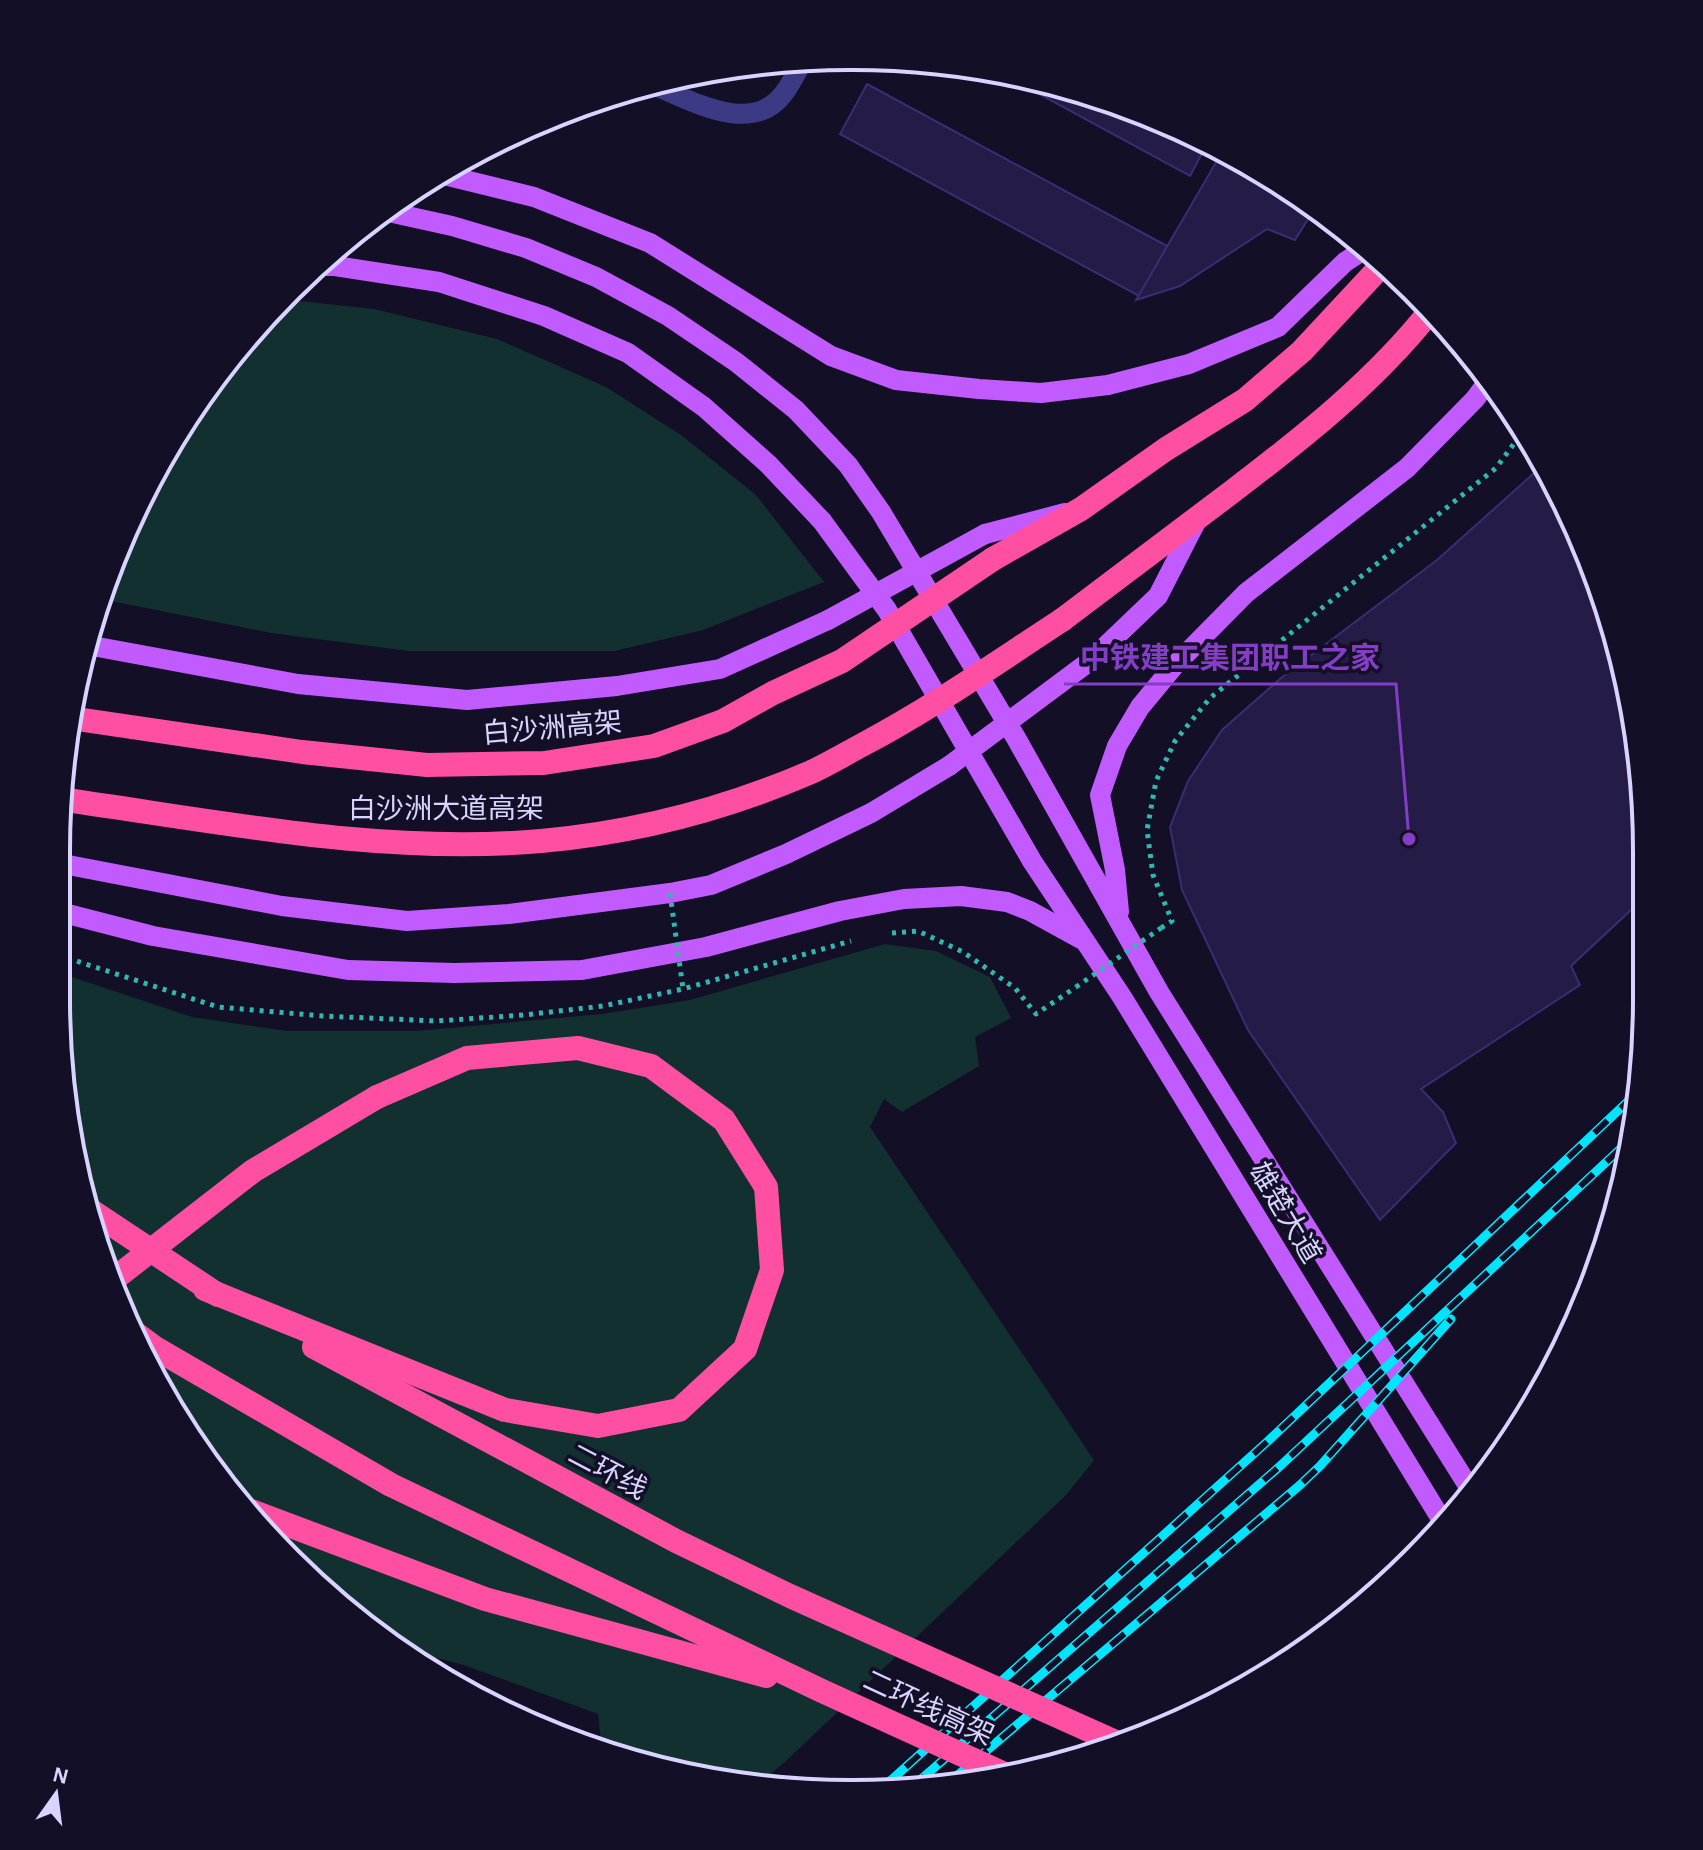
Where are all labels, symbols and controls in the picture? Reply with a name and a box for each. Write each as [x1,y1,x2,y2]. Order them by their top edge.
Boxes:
callout: 中铁建工集团职工之家 [1064,630,1396,684]
text: 中铁建工集团职工之家 [1080,642,1380,674]
street label: 白沙洲高架 [481,707,623,749]
street label: 白沙洲大道高架 [348,794,544,824]
street label: 雄楚大道 [1243,1157,1327,1268]
street label: 二环线 [563,1439,652,1505]
street label: 二环线高架 [859,1665,998,1751]
north arrow [16,1754,96,1834]
text: N [51,1763,71,1788]

